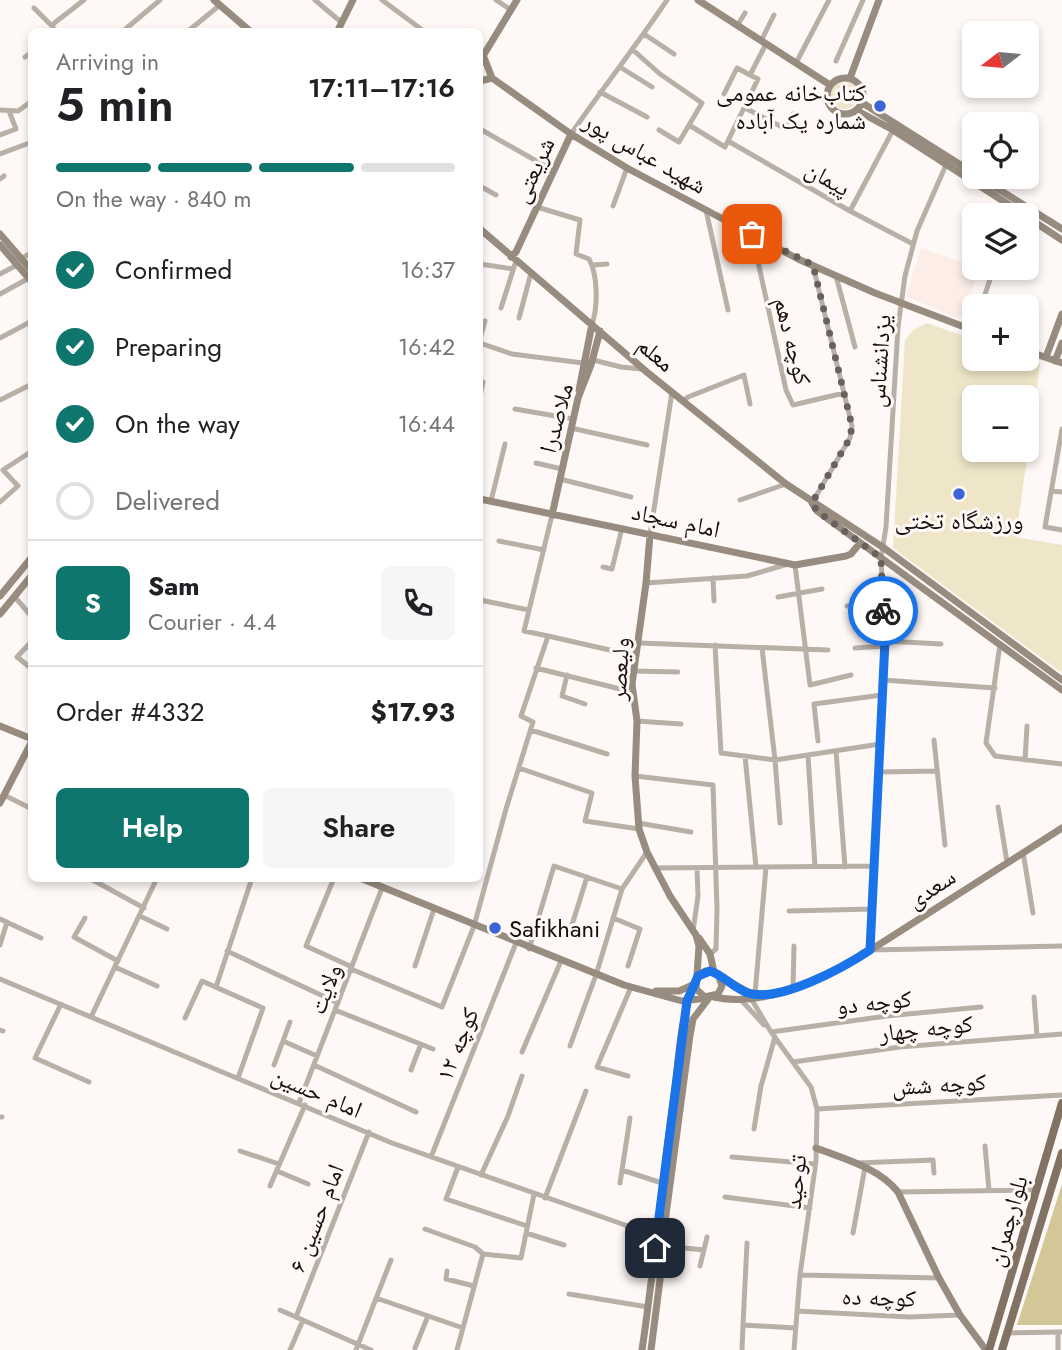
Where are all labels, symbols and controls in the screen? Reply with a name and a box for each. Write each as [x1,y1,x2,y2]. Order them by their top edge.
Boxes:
north arrow [962,21,1040,98]
map controls [962,21,1039,462]
text: Arriving in [56,45,159,79]
text: 17:11–17:16 [308,69,455,107]
text: 5 min [56,72,174,138]
place label: کتاب‌خانه عمومی شماره یک آباده [716,75,866,138]
marker: کتاب‌خانه عمومی شماره یک آباده [872,98,888,114]
street label: شهید عباس پور [576,103,713,203]
button: locate [962,112,1039,189]
street label: شریعتی [503,131,563,209]
street label: پیمان [799,151,857,205]
text: On the way · 840 m [56,182,252,216]
button: layers [962,203,1039,280]
pin [722,204,782,264]
icon: bag [733,215,771,253]
icon: check [56,251,94,289]
text: Confirmed [115,251,232,289]
text: 16:37 [400,253,455,287]
street label: کوچه دهم [765,293,821,389]
button: + [962,294,1039,371]
street label: یزدانشناس [858,313,900,409]
icon: check [56,328,94,366]
text: Preparing [115,328,222,366]
street label: معلم [630,328,682,380]
text: 16:42 [398,330,455,364]
street label: ملاصدرا [530,379,582,457]
button: − [962,385,1039,462]
icon: check [56,405,94,443]
text: On the way [115,405,240,443]
text: 16:44 [398,407,455,441]
text: Delivered [115,482,220,520]
marker: ورزشگاه تختی [951,486,967,502]
street label: امام سجاد [629,494,723,546]
place label: ورزشگاه تختی [895,503,1023,538]
button: phone [381,566,455,640]
text: Sam [148,567,200,605]
courier [848,576,918,646]
text: S [85,584,101,622]
icon: bike [864,592,902,630]
text: Courier · 4.4 [148,605,276,639]
street label: ولیعصر [600,636,638,703]
text: Order #4332 [56,693,204,731]
text: $17.93 [371,693,455,731]
button: Help [56,788,249,868]
button: Share [263,788,455,868]
street label: سعدی [900,859,962,917]
place label: Safikhani [509,911,600,946]
marker: Safikhani [487,920,503,936]
street label: ولایت [299,959,351,1019]
street label: کوچه دو [835,981,913,1023]
street label: کوچه ۱۲ [427,1002,487,1086]
street label: کوچه چهار [876,1006,975,1050]
street label: امام حسین [266,1057,368,1127]
street label: کوچه شش [891,1064,987,1104]
street label: توحید [775,1153,815,1211]
street label: امام حسین ۶ [279,1159,353,1277]
street label: بلوارچمران [977,1171,1037,1271]
pin [625,1218,685,1278]
icon: home [636,1229,674,1267]
street label: کوچه ده [841,1278,917,1316]

